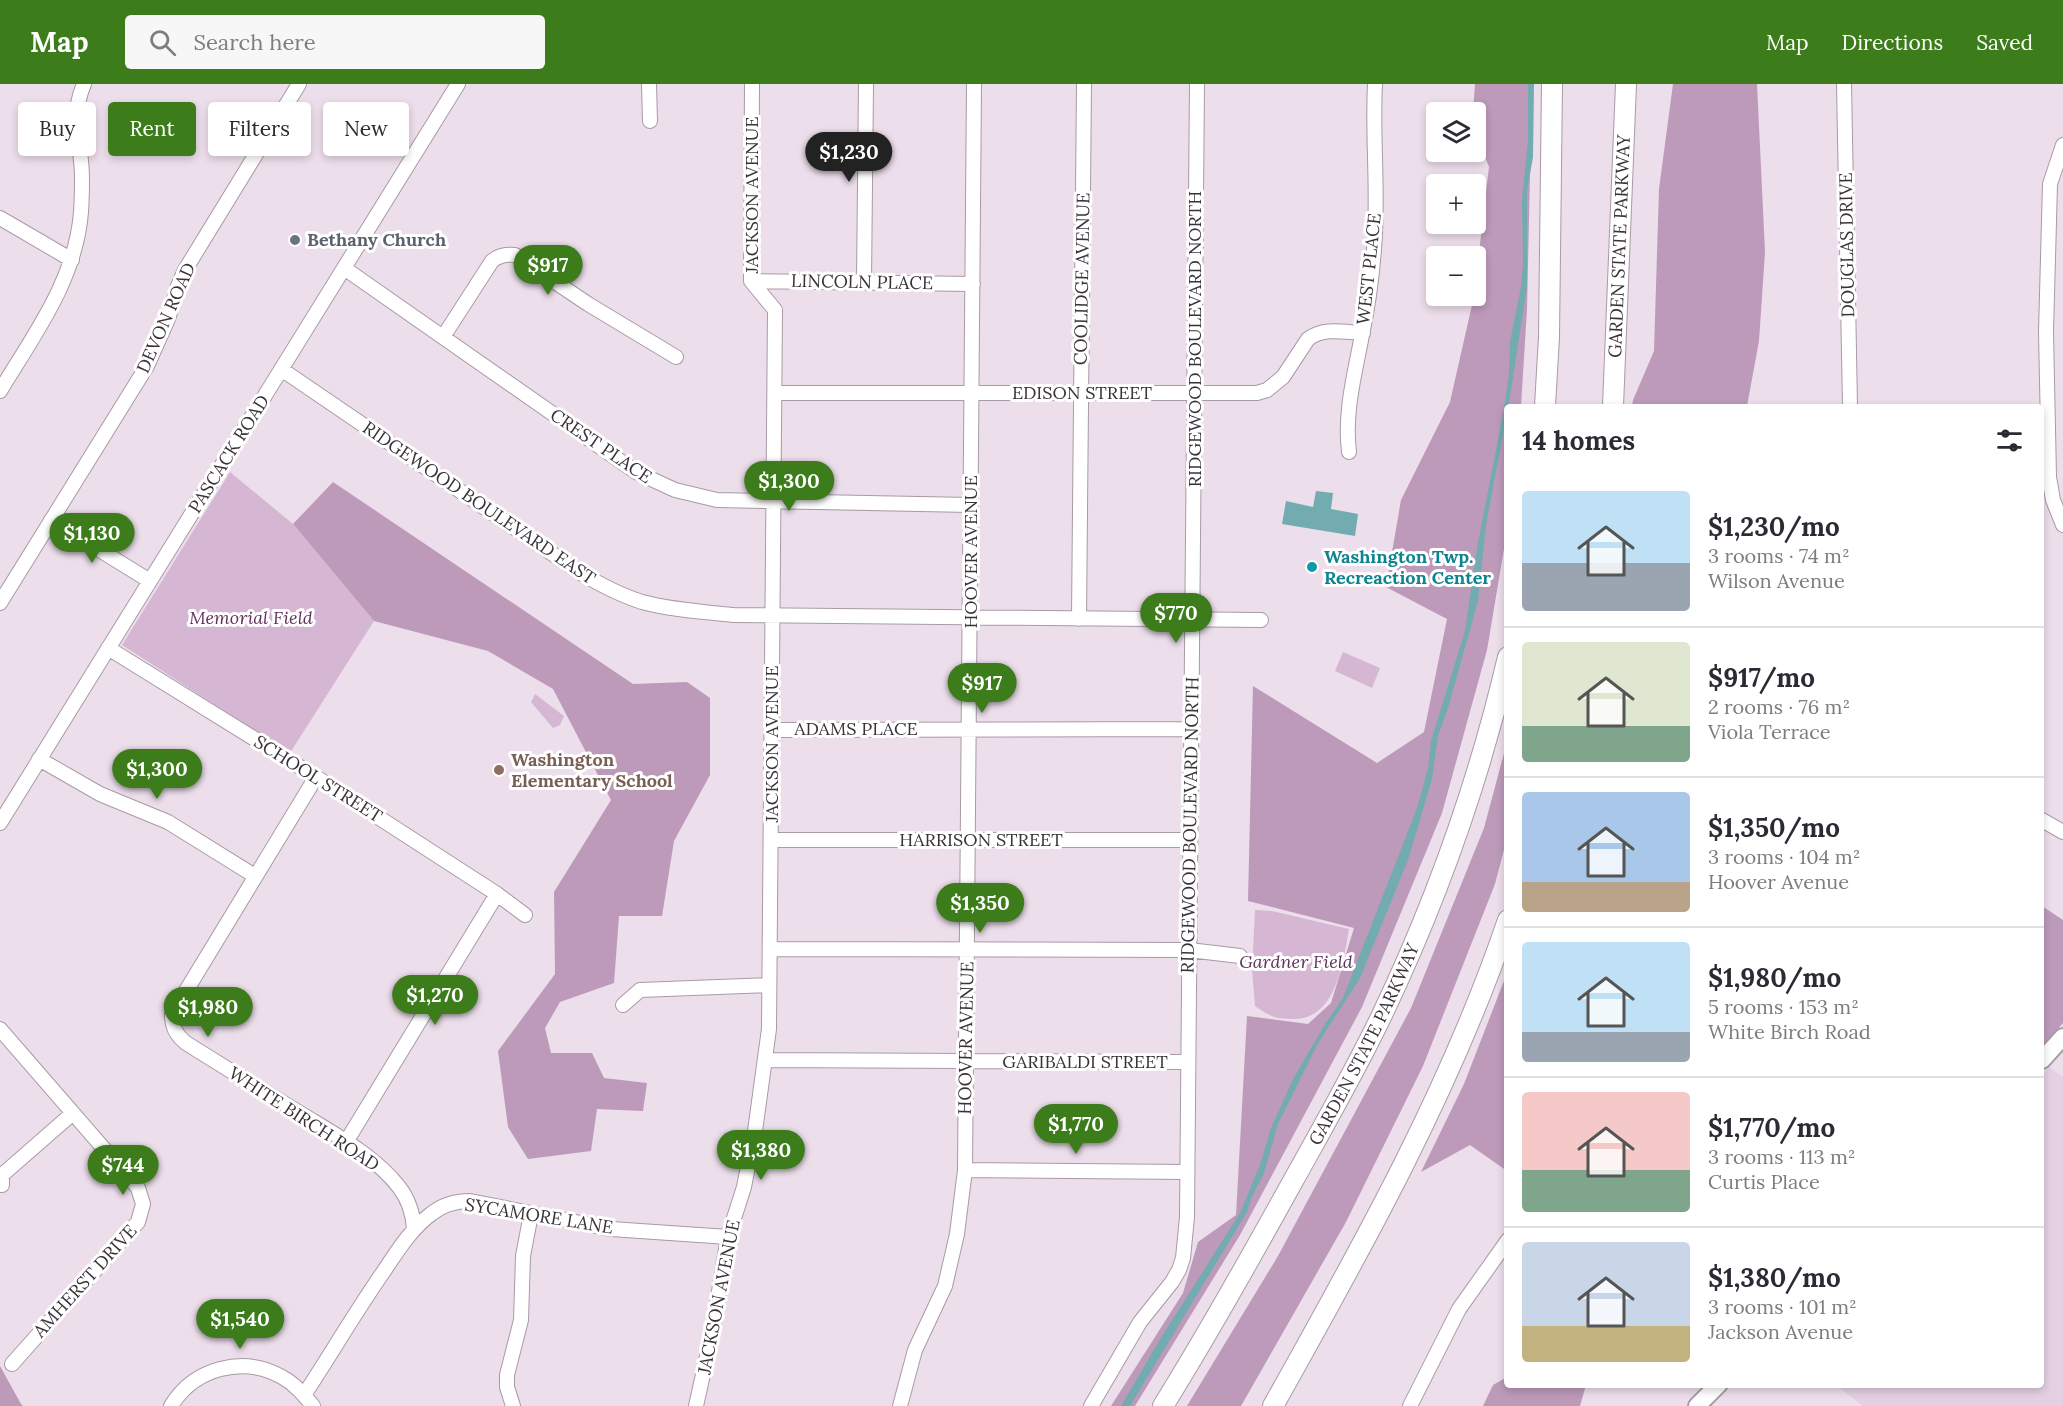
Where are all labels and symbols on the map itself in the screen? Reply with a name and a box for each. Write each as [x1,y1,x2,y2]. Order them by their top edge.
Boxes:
street label: JACKSON AVENUE [740,117,763,275]
pin: $1,230 [800,132,898,183]
street label: GARDEN STATE PARKWAY [1603,134,1635,358]
street label: DOUGLAS DRIVE [1834,172,1859,318]
street label: RIDGEWOOD BOULEVARD NORTH [1183,191,1206,487]
street label: COOLIDGE AVENUE [1068,193,1095,365]
street label: WEST PLACE [1351,212,1386,326]
place label: Bethany Church [307,228,446,251]
marker: Bethany Church [288,233,302,247]
pin: $917 [512,245,584,296]
street label: DEVON ROAD [131,259,200,377]
street label: LINCOLN PLACE [791,269,933,294]
street label: EDISON STREET [1012,381,1153,404]
street label: PASCACK ROAD [183,390,274,517]
street label: CREST PLACE [546,403,657,488]
street label: RIDGEWOOD BOULEVARD EAST [358,416,601,590]
pin: $1,300 [740,461,838,512]
street label: HOOVER AVENUE [959,475,982,629]
pin: $1,130 [43,513,141,564]
place label: Washington Twp. Recreaction Center [1324,545,1491,589]
marker: Washington Twp. Recreaction Center [1305,560,1319,574]
pin: $770 [1140,593,1212,644]
park label: Memorial Field [189,606,313,629]
pin: $917 [946,663,1018,714]
street label: JACKSON AVENUE [760,666,783,824]
street label: RIDGEWOOD BOULEVARD NORTH [1175,676,1204,974]
street label: ADAMS PLACE [793,717,918,740]
street label: SCHOOL STREET [250,730,387,828]
place label: Washington Elementary School [511,748,673,792]
pin: $1,300 [108,749,206,800]
marker: Washington Elementary School [492,763,506,777]
street label: HARRISON STREET [899,828,1063,851]
pin: $1,350 [931,883,1029,934]
street label: GARDEN STATE PARKWAY [1303,939,1424,1149]
park label: Gardner Field [1239,950,1353,973]
street label: HOOVER AVENUE [953,961,978,1115]
pin: $1,270 [386,975,484,1026]
pin: $1,980 [159,987,257,1038]
street label: GARIBALDI STREET [1002,1050,1168,1073]
street label: WHITE BIRCH ROAD [225,1061,384,1176]
pin: $1,770 [1027,1104,1125,1155]
pin: $1,380 [712,1130,810,1181]
pin: $744 [87,1145,159,1196]
street label: SYCAMORE LANE [463,1192,615,1239]
street label: JACKSON AVENUE [692,1218,745,1377]
street label: AMHERST DRIVE [27,1219,141,1343]
pin: $1,540 [191,1299,289,1350]

